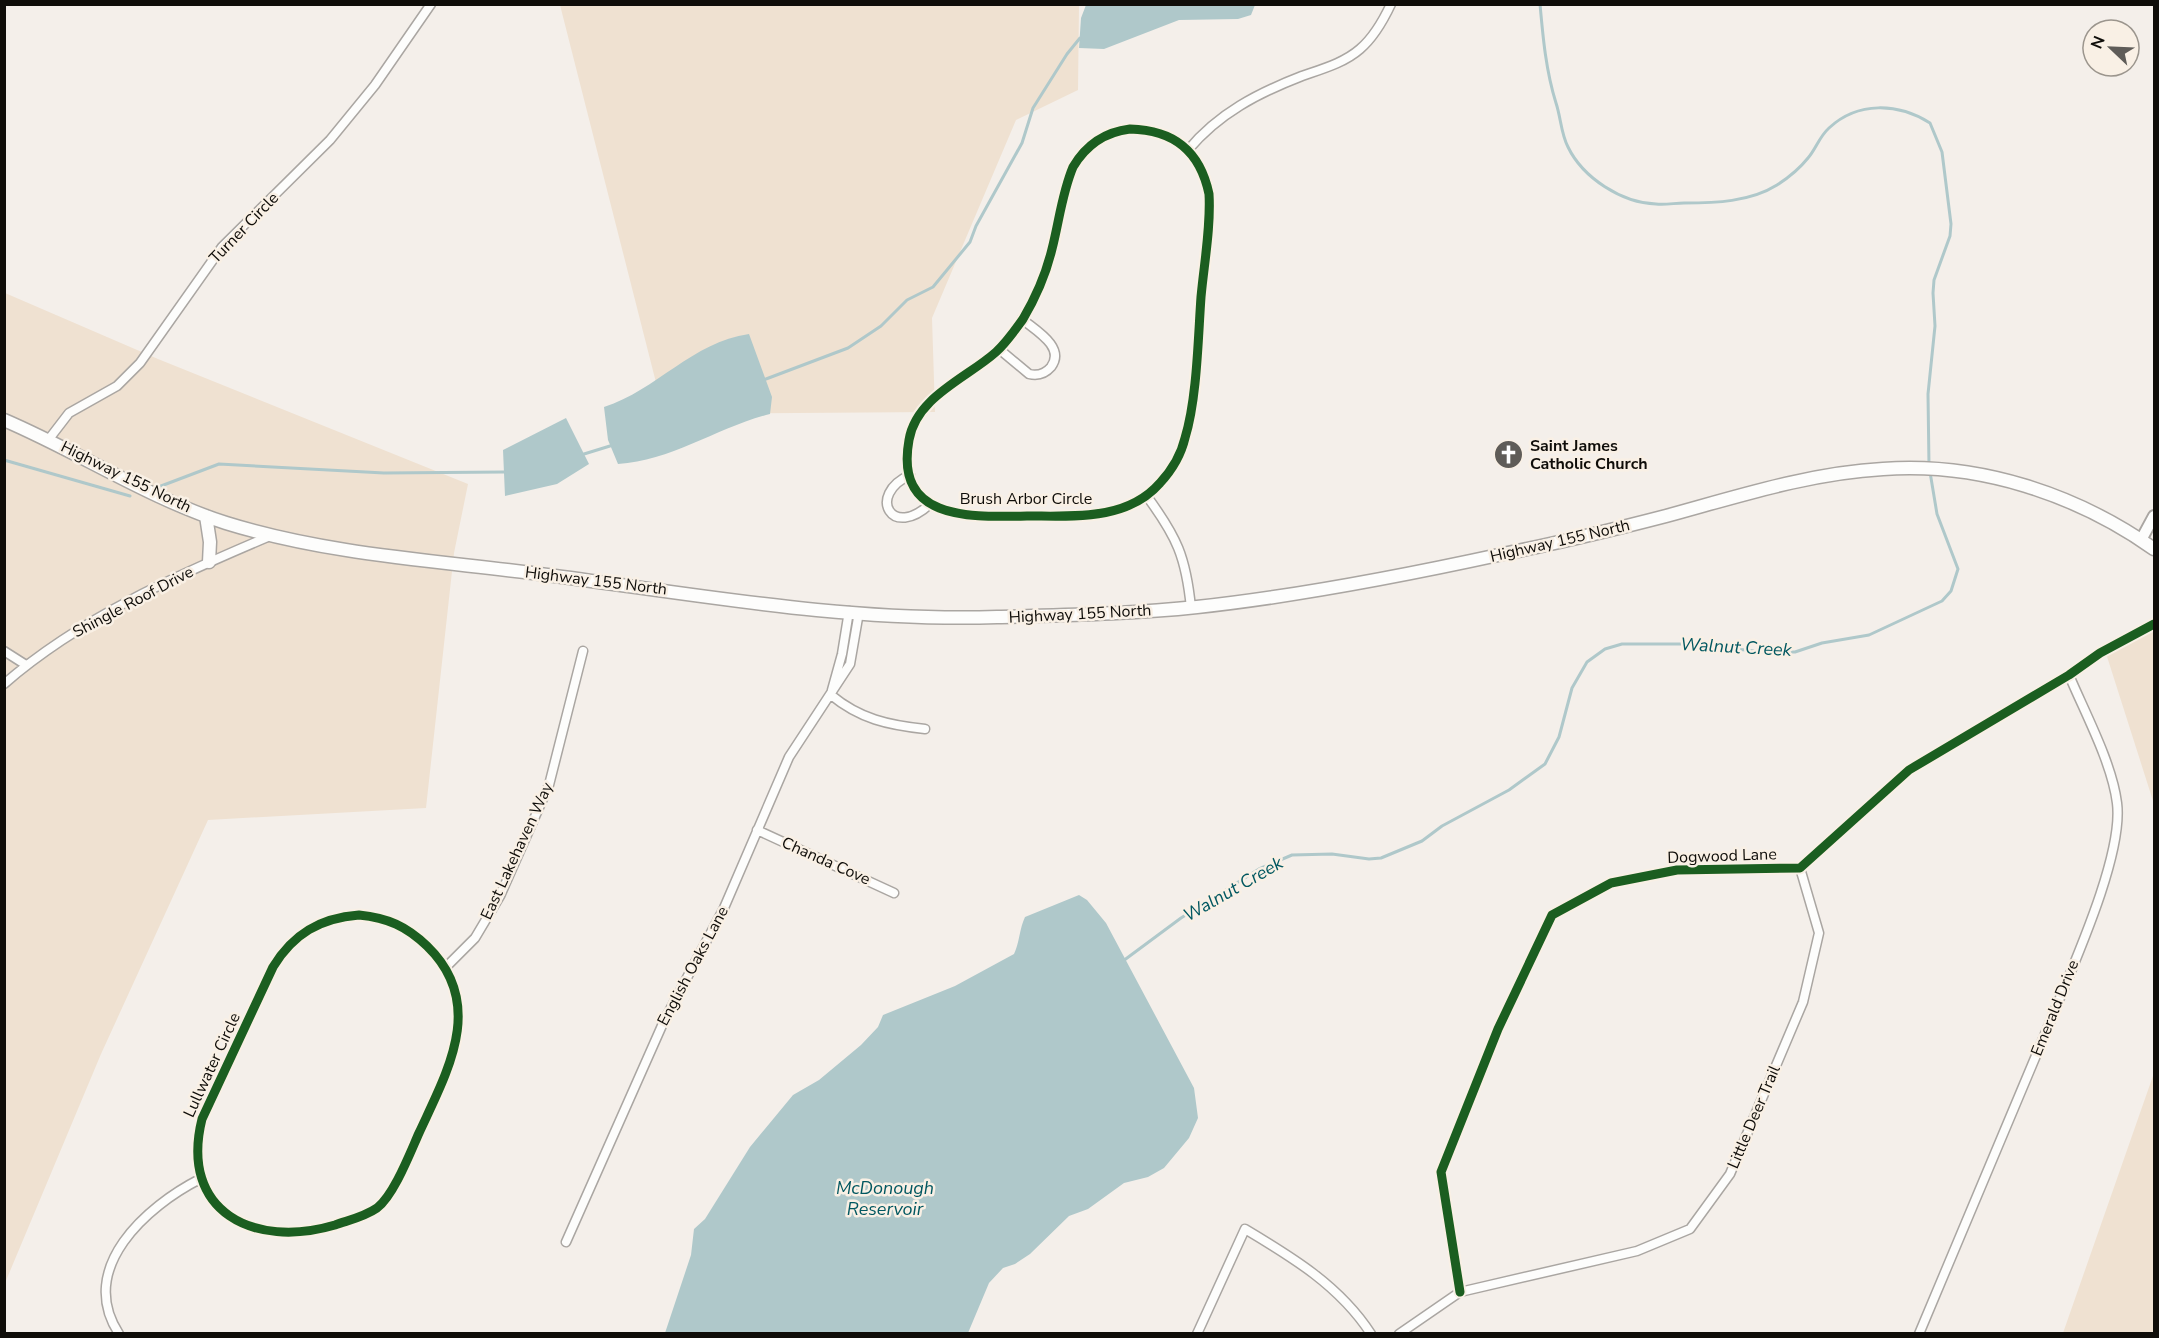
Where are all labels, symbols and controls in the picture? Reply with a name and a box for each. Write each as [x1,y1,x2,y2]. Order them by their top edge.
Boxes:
north arrow [2081,18,2141,78]
text: N [2086,33,2111,52]
street label: Turner Circle [204,188,284,268]
place label: Saint James Catholic Church [1530,435,1648,475]
street label: Highway 155 North [57,436,195,518]
church icon: Saint James Catholic Church [1493,439,1525,471]
street label: Brush Arbor Circle [960,488,1092,510]
street label: Highway 155 North [1488,514,1632,568]
street label: Shingle Roof Drive [69,561,197,643]
street label: Highway 155 North [524,561,668,601]
street label: Highway 155 North [1008,599,1152,629]
water label: Walnut Creek [1680,632,1793,662]
street label: East Lakehaven Way [476,778,559,923]
street label: Chanda Cove [778,832,874,890]
street label: Dogwood Lane [1667,843,1777,869]
water label: Walnut Creek [1179,850,1288,927]
street label: English Oaks Lane [652,902,734,1030]
street label: Emerald Drive [2026,957,2084,1059]
street label: Lullwater Circle [178,1009,246,1121]
street label: Little Deer Trail [1722,1062,1786,1172]
water label: McDonough Reservoir [836,1176,934,1221]

